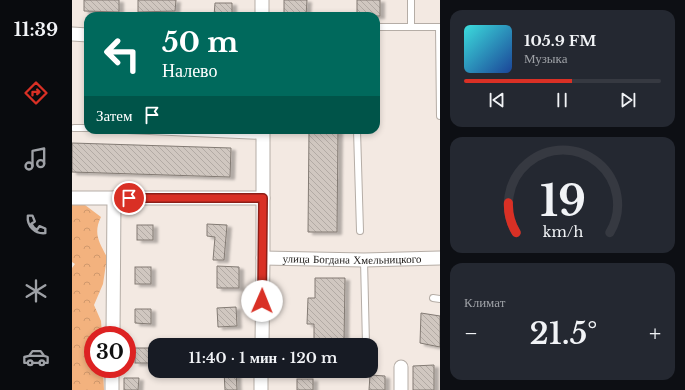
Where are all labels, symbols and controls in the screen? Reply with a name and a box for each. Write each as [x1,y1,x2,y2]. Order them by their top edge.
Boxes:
text: 11:39 [14,19,58,41]
text: 50 m [162,25,238,60]
icon: left [96,28,148,80]
text: 105.9 FM [524,31,596,50]
text: Музыка [524,50,568,67]
text: Налево [162,60,218,82]
icon: directions [22,79,50,107]
icon: previous [486,89,508,111]
icon: pause [551,89,573,111]
icon: next [617,89,639,111]
icon: arrive [141,104,163,126]
text: Затем [96,106,133,125]
icon: music [22,145,50,173]
text: 19 [539,176,586,227]
pin [112,181,146,215]
icon: arrive [118,187,140,209]
icon: phone [22,211,50,239]
text: km/h [542,223,583,241]
street label: улица Богдана Хмельницкого [283,251,422,267]
icon: climate [22,277,50,305]
position arrow [241,280,283,322]
text: Климат [464,294,505,311]
text: 21.5° [529,315,597,352]
text: − [464,320,478,347]
text: + [649,320,661,347]
speed limit sign: 30 [84,326,136,378]
icon: car [22,343,50,371]
text: 11:40 · 1 мин · 120 m [188,348,338,367]

